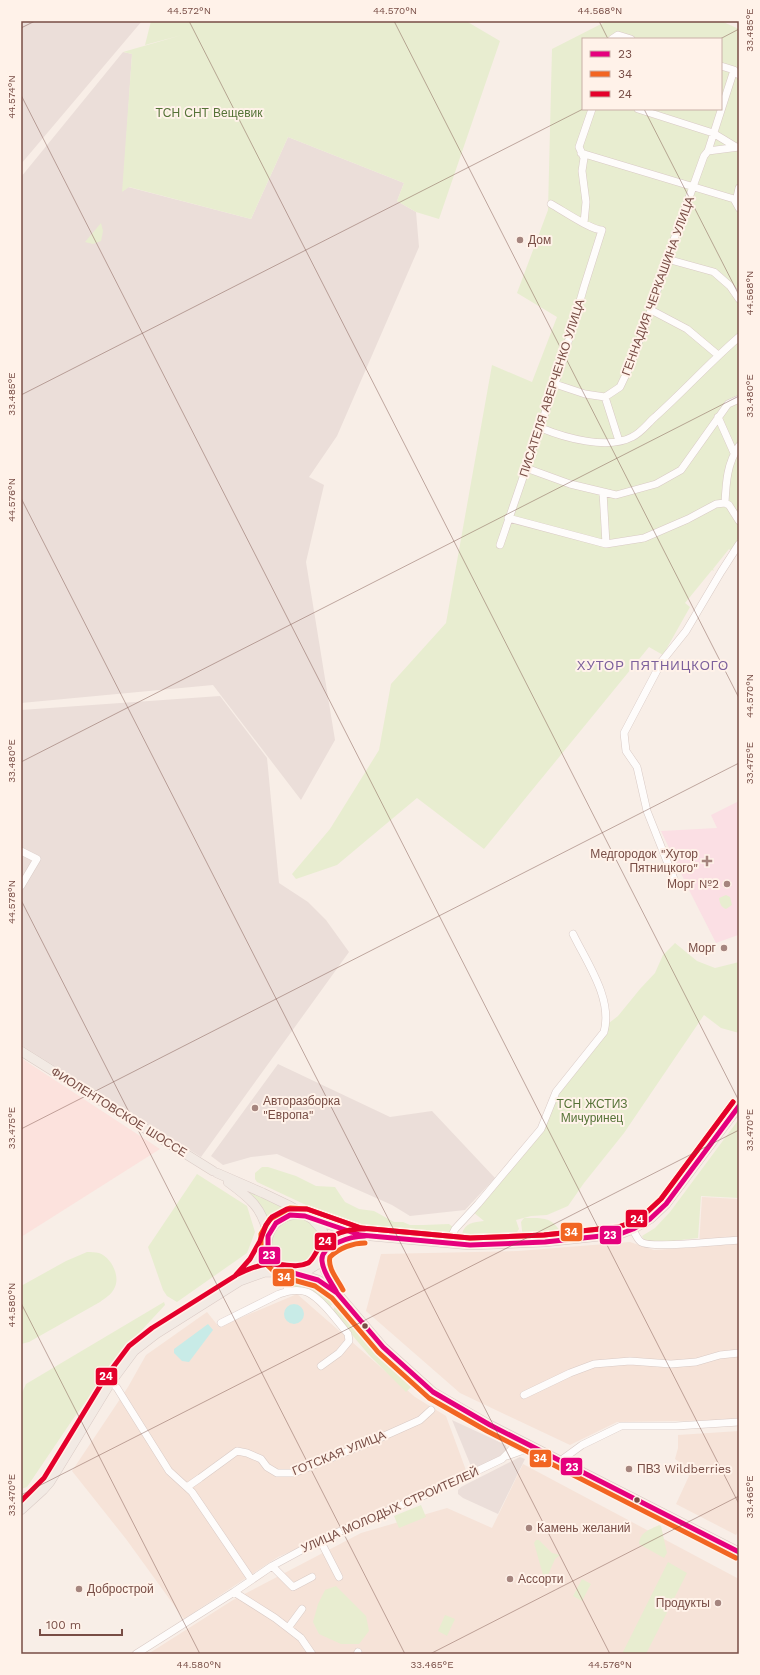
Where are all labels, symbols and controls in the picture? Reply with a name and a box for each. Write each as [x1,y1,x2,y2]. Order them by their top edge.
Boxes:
text: 44.572°N [167,5,211,16]
text: 44.570°N [373,5,417,16]
text: 44.568°N [578,5,622,16]
text: 33.485°E [744,8,755,52]
legend [582,38,722,110]
text: 23 [618,47,632,61]
text: 34 [618,67,632,81]
text: 44.574°N [6,75,17,119]
text: 24 [618,87,632,101]
park label: ТСН СНТ Вещевик [156,106,263,120]
street label: ГЕННАДИЯ ЧЕРКАШИНА УЛИЦА [619,194,697,378]
place label: Дом [528,233,551,247]
marker: Дом [515,235,525,245]
text: 44.568°N [744,271,755,315]
street label: ПИСАТЕЛЯ АВЕРЧЕНКО УЛИЦА [517,297,587,479]
text: 33.485°E [6,372,17,416]
text: 33.480°E [744,374,755,418]
text: 44.576°N [6,478,17,522]
district label: ХУТОР ПЯТНИЦКОГО [577,658,729,673]
text: 44.570°N [744,674,755,718]
text: 33.480°E [6,739,17,783]
text: 33.475°E [744,742,755,784]
place label: Медгородок "Хутор Пятницкого" [590,847,698,875]
marker: Медгородок "Хутор Пятницкого" [701,855,713,867]
place label: Морг №2 [667,877,719,891]
marker: Морг №2 [722,879,732,889]
text: 44.578°N [6,880,17,924]
place label: Морг [688,941,717,955]
marker: Морг [719,943,729,953]
street label: ФИОЛЕНТОВСКОЕ ШОССЕ [48,1064,190,1160]
place label: Авторазборка "Европа" [263,1094,340,1122]
park label: ТСН ЖСТИЗ Мичуринец [556,1097,628,1125]
marker: Авторазборка "Европа" [250,1103,260,1113]
text: 33.475°E [6,1107,17,1149]
text: 33.470°E [744,1109,755,1151]
line badge: 24 [625,1209,648,1228]
text: 24 [630,1213,644,1226]
line badge: 34 [560,1222,583,1242]
line badge: 23 [599,1225,622,1245]
text: 34 [564,1226,578,1239]
text: 23 [603,1229,617,1242]
line badge: 24 [314,1232,337,1251]
text: 24 [318,1235,332,1248]
line badge: 23 [258,1246,281,1265]
text: 23 [262,1249,276,1262]
line badge: 34 [272,1268,295,1287]
text: 34 [277,1271,291,1284]
text: 44.580°N [6,1283,17,1327]
unlabelled marker [360,1321,370,1331]
line badge: 24 [95,1367,118,1386]
text: 24 [99,1370,113,1383]
street label: ГОТСКАЯ УЛИЦА [290,1428,388,1478]
line badge: 34 [529,1449,552,1468]
text: 34 [533,1452,547,1465]
line badge: 23 [560,1457,583,1476]
text: 23 [565,1461,579,1474]
place label: ПВЗ Wildberries [637,1462,731,1476]
street label: УЛИЦА МОЛОДЫХ СТРОИТЕЛЕЙ [299,1463,481,1556]
marker: ПВЗ Wildberries [624,1464,634,1474]
text: 33.470°E [6,1474,17,1516]
text: 33.465°E [744,1475,755,1519]
unlabelled marker [632,1495,642,1505]
place label: Камень желаний [537,1521,631,1535]
marker: Камень желаний [524,1523,534,1533]
place label: Ассорти [518,1572,563,1586]
marker: Ассорти [505,1574,515,1584]
place label: Добрострой [87,1582,154,1596]
marker: Добрострой [74,1584,84,1594]
place label: Продукты [656,1596,710,1610]
marker: Продукты [713,1598,723,1608]
scale bar [40,1611,122,1637]
text: 100 m [46,1618,81,1632]
text: 44.580°N [177,1659,221,1670]
text: 33.465°E [410,1659,454,1670]
text: 44.576°N [588,1659,632,1670]

